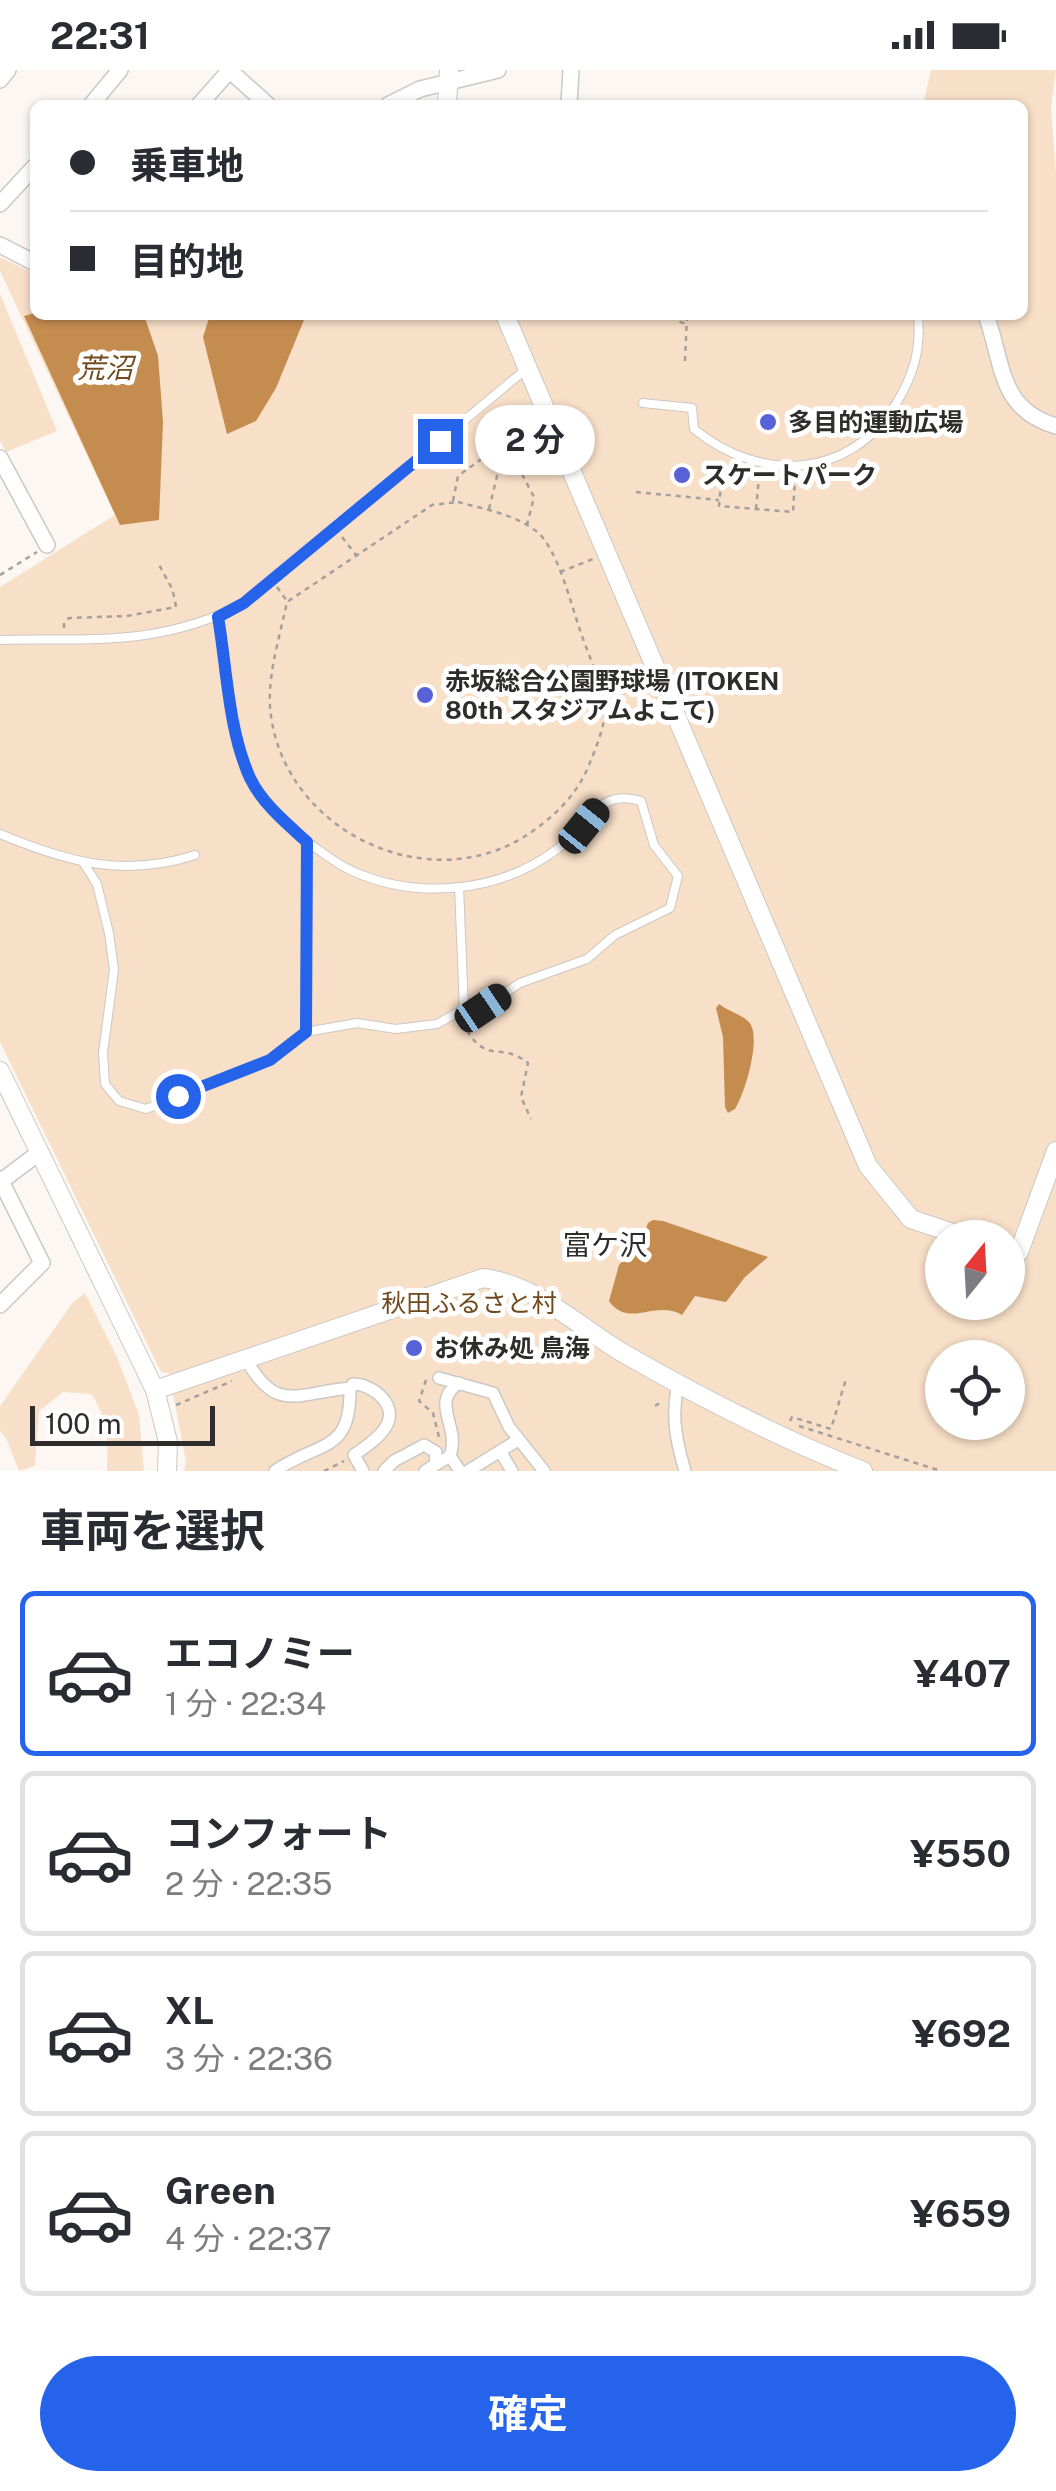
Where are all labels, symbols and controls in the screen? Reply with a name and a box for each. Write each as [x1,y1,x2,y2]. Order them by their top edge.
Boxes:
text: 22:31 [50,13,150,58]
text: 乗車地 [130,143,244,188]
text: 目的地 [130,239,244,284]
water label: 荒沼 [77,351,137,384]
callout: 2 分 [475,406,595,476]
place label: 多目的運動広場 [788,407,963,437]
marker: 多目的運動広場 [757,411,779,433]
route end [418,419,463,464]
text: 2 分 [505,421,565,458]
place label: スケートパーク [702,460,877,490]
marker: スケートパーク [671,464,693,486]
place label: 赤坂総合公園野球場 (ITOKEN 80th スタジアムよこて) [445,666,779,725]
marker: 赤坂総合公園野球場 (ITOKEN 80th スタジアムよこて) [414,684,436,706]
car [553,793,615,859]
car [450,979,516,1037]
route start [156,1074,201,1119]
north arrow [925,1220,1025,1320]
map controls [925,1220,1025,1440]
district label: 富ケ沢 [563,1228,647,1261]
park label: 秋田ふるさと村 [381,1288,557,1318]
place label: お休み処 鳥海 [434,1333,590,1363]
marker: お休み処 鳥海 [403,1337,425,1359]
button: locate [925,1340,1025,1440]
scale bar [30,1401,215,1446]
text: 100 m [45,1407,122,1440]
text: 車両を選択 [40,1504,265,1557]
icon: car [45,1629,135,1719]
text: エコノミー [165,1631,355,1676]
text: ¥407 [913,1651,1011,1696]
text: 1 分 · 22:34 [165,1685,326,1722]
icon: car [45,1809,135,1899]
text: コンフォート [165,1811,392,1856]
text: ¥550 [910,1831,1011,1876]
text: 2 分 · 22:35 [165,1865,333,1902]
text: XL [165,1988,214,2033]
icon: car [45,1989,135,2079]
text: ¥692 [912,2011,1011,2056]
text: 3 分 · 22:36 [165,2040,333,2077]
text: Green [165,2168,276,2213]
icon: car [45,2169,135,2259]
text: ¥659 [910,2191,1011,2236]
text: 4 分 · 22:37 [165,2220,332,2257]
button: 確定 [40,2356,1016,2471]

